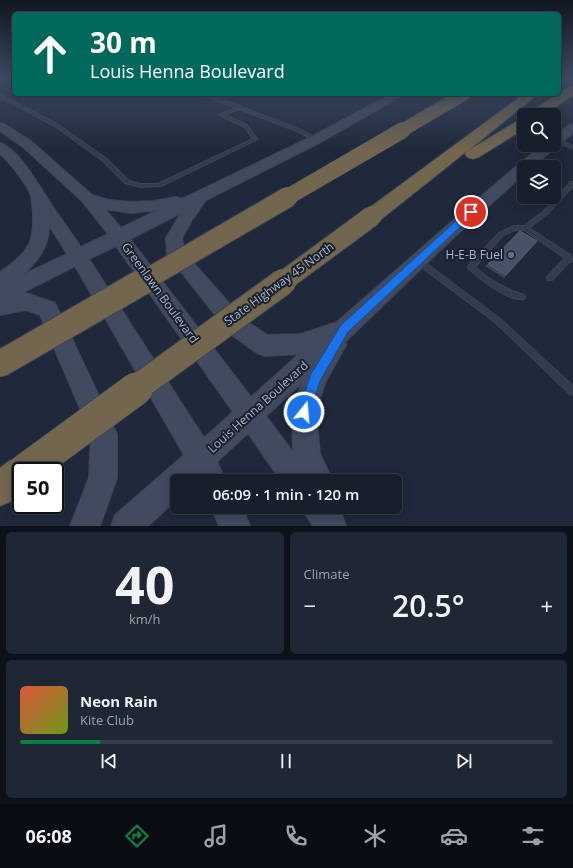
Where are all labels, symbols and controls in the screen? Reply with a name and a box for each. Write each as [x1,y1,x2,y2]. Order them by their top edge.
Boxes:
text: 30 m [90,23,157,61]
icon: ahead [24,28,76,80]
text: Louis Henna Boulevard [90,59,285,83]
map controls [517,108,561,204]
button: search [517,108,561,152]
button: layers [517,160,561,204]
pin [454,195,488,229]
icon: arrive [460,201,482,223]
street label: State Highway 45 North [220,238,337,329]
street label: Greenlawn Boulevard [118,239,203,347]
place label: H-E-B Fuel [446,246,503,263]
marker: H-E-B Fuel [506,250,516,260]
street label: Louis Henna Boulevard [204,357,312,456]
position arrow [283,391,325,433]
speed limit sign: 50 [12,462,64,514]
text: 06:09 · 1 min · 120 m [213,484,359,504]
text: 40 [115,548,174,619]
text: Climate [304,565,349,583]
text: 20.5° [392,585,465,626]
text: − [304,590,316,620]
text: + [540,590,553,620]
text: km/h [129,610,161,628]
text: Neon Rain [80,691,158,711]
text: Kite Club [80,711,134,729]
icon: previous [98,750,120,772]
icon: pause [275,750,297,772]
icon: next [453,750,475,772]
icon: directions [123,822,151,850]
icon: music [202,822,230,850]
icon: phone [282,822,310,850]
icon: climate [361,822,389,850]
icon: car [440,822,468,850]
icon: filters [519,822,547,850]
text: 06:08 [26,824,72,848]

